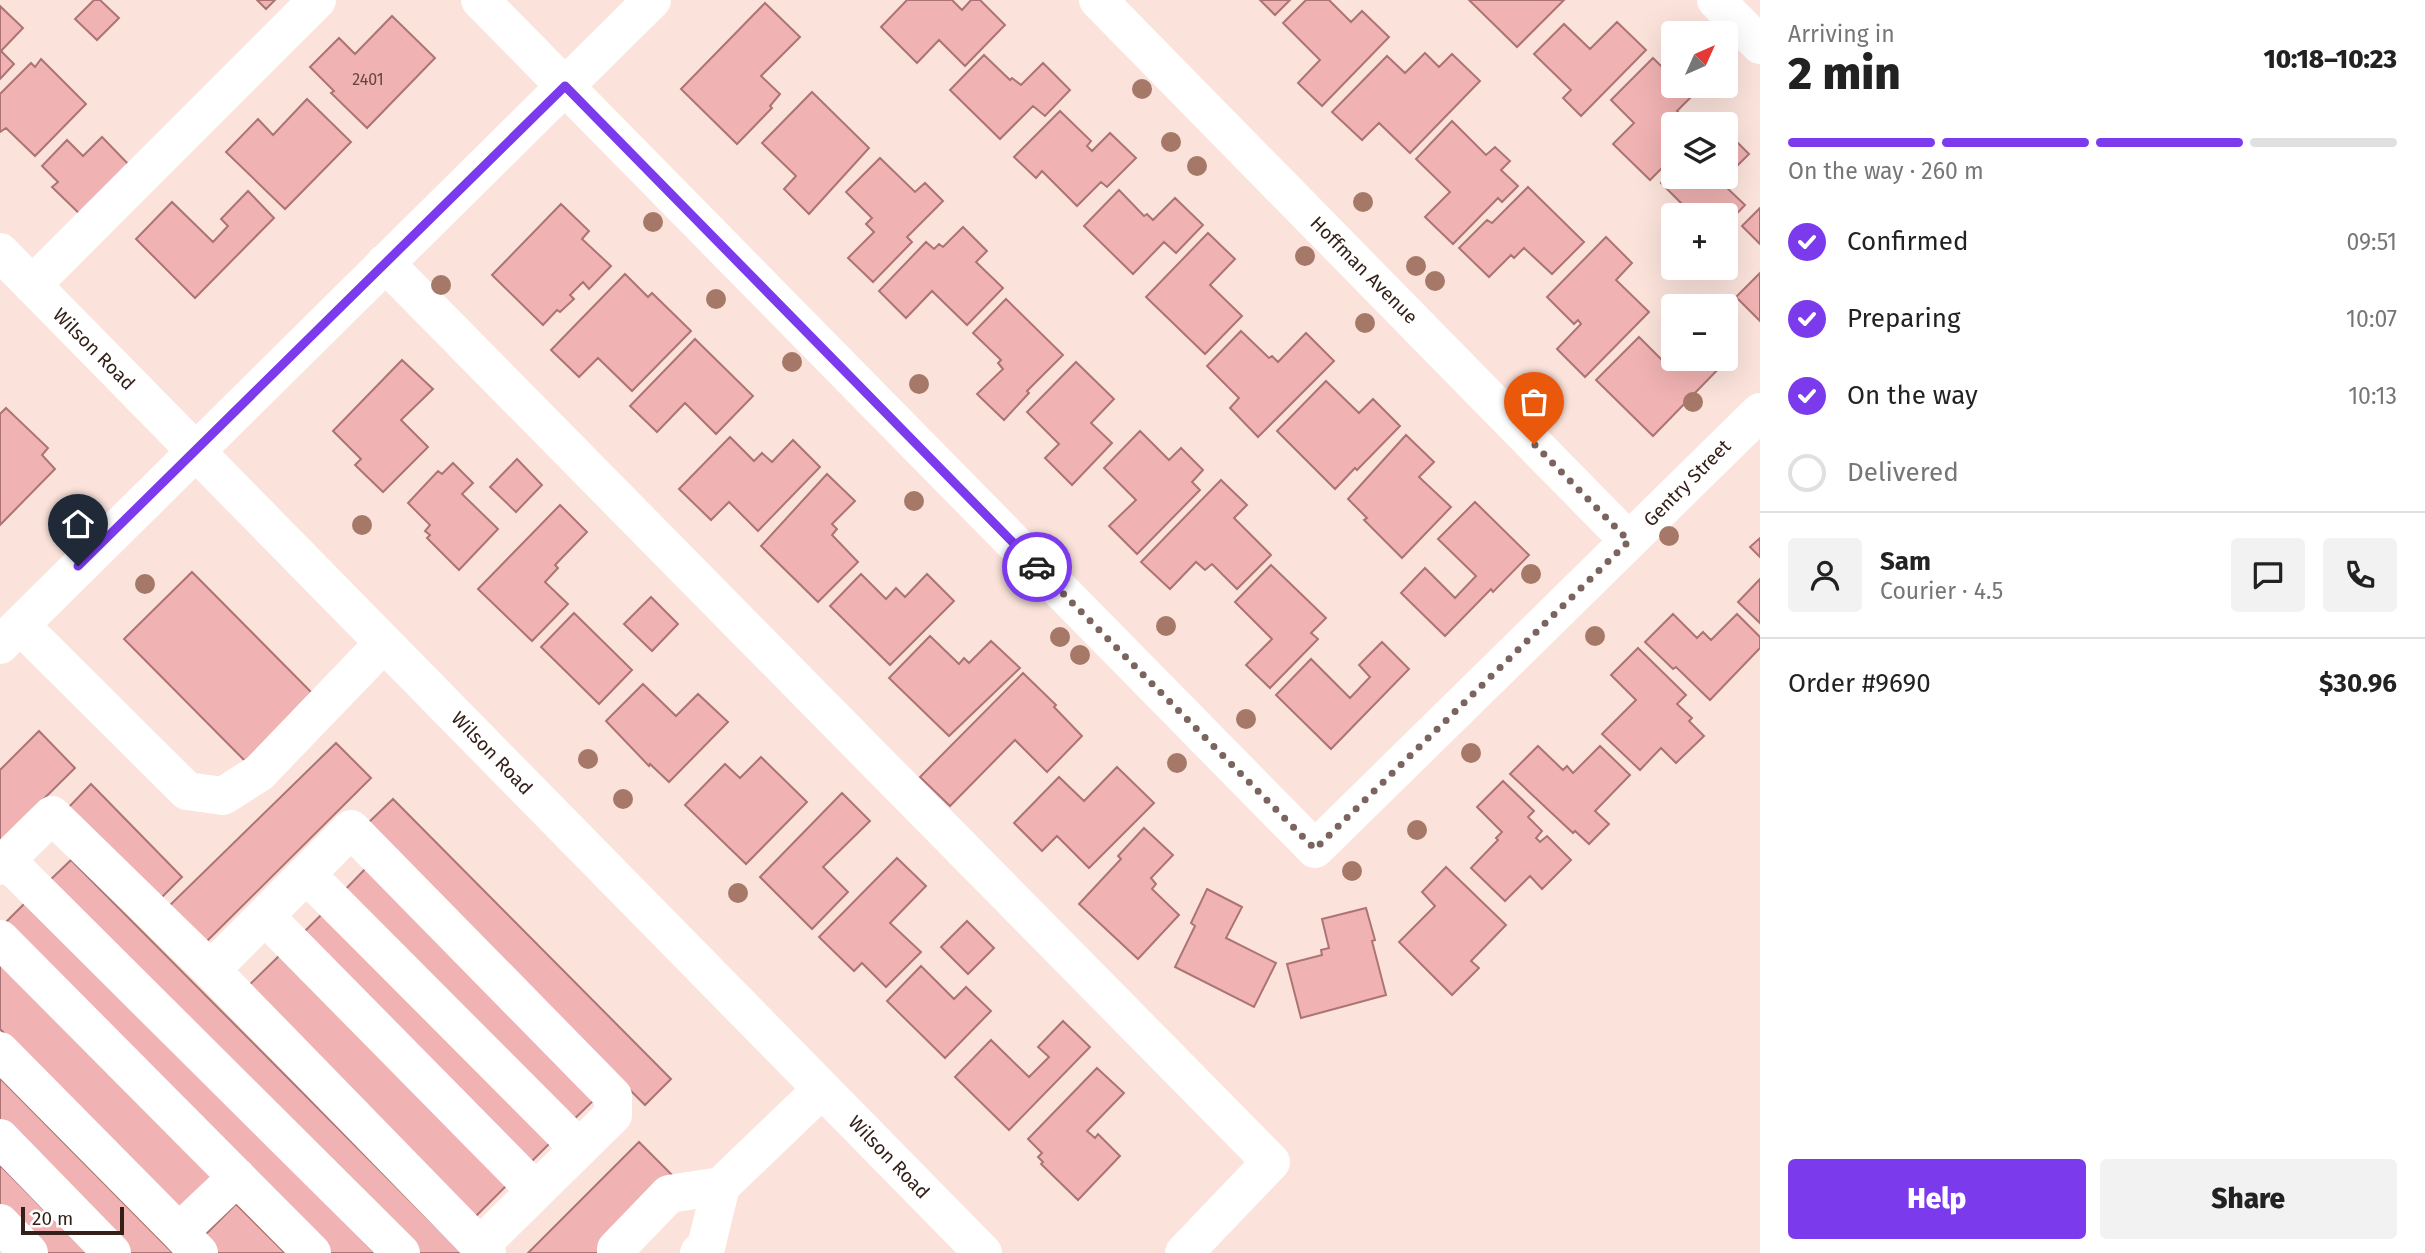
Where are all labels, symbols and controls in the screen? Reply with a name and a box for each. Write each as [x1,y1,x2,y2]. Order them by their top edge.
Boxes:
text: Arriving in [1788,20,1895,48]
north arrow [1661,21,1738,98]
map controls [1661,21,1738,371]
text: 10:18–10:23 [2263,44,2397,75]
text: 2 min [1788,46,1901,101]
house number: 2401 [352,70,384,89]
button: layers [1661,112,1738,189]
text: On the way · 260 m [1788,157,1984,185]
button: + [1661,203,1738,280]
street label: Hoffman Avenue [1305,211,1423,329]
icon: check [1788,223,1826,261]
text: Confirmed [1847,226,1968,257]
text: 09:51 [2346,228,2397,256]
button: − [1661,294,1738,371]
icon: check [1788,300,1826,338]
street label: Wilson Road [48,303,140,395]
text: Preparing [1847,303,1960,334]
text: 10:07 [2346,305,2397,333]
pin [1504,372,1564,444]
icon: check [1788,377,1826,415]
text: On the way [1847,380,1978,411]
text: 10:13 [2348,382,2397,410]
icon: bag [1515,383,1553,421]
street label: Gentry Street [1639,435,1735,531]
text: Delivered [1847,457,1959,488]
pin [48,494,108,566]
icon: home [59,505,97,543]
courier [1002,532,1072,602]
button: person [1788,538,1862,612]
button: chat [2231,538,2305,612]
button: phone [2323,538,2397,612]
text: Sam [1880,546,1931,577]
icon: car [1018,548,1056,586]
text: Courier · 4.5 [1880,577,2003,605]
text: Order #9690 [1788,668,1931,699]
text: $30.96 [2319,668,2397,699]
street label: Wilson Road [447,707,537,799]
street label: Wilson Road [844,1111,934,1203]
button: Help [1788,1159,2086,1239]
button: Share [2100,1159,2397,1239]
scale bar [21,1204,124,1236]
text: 20 m [32,1207,73,1230]

